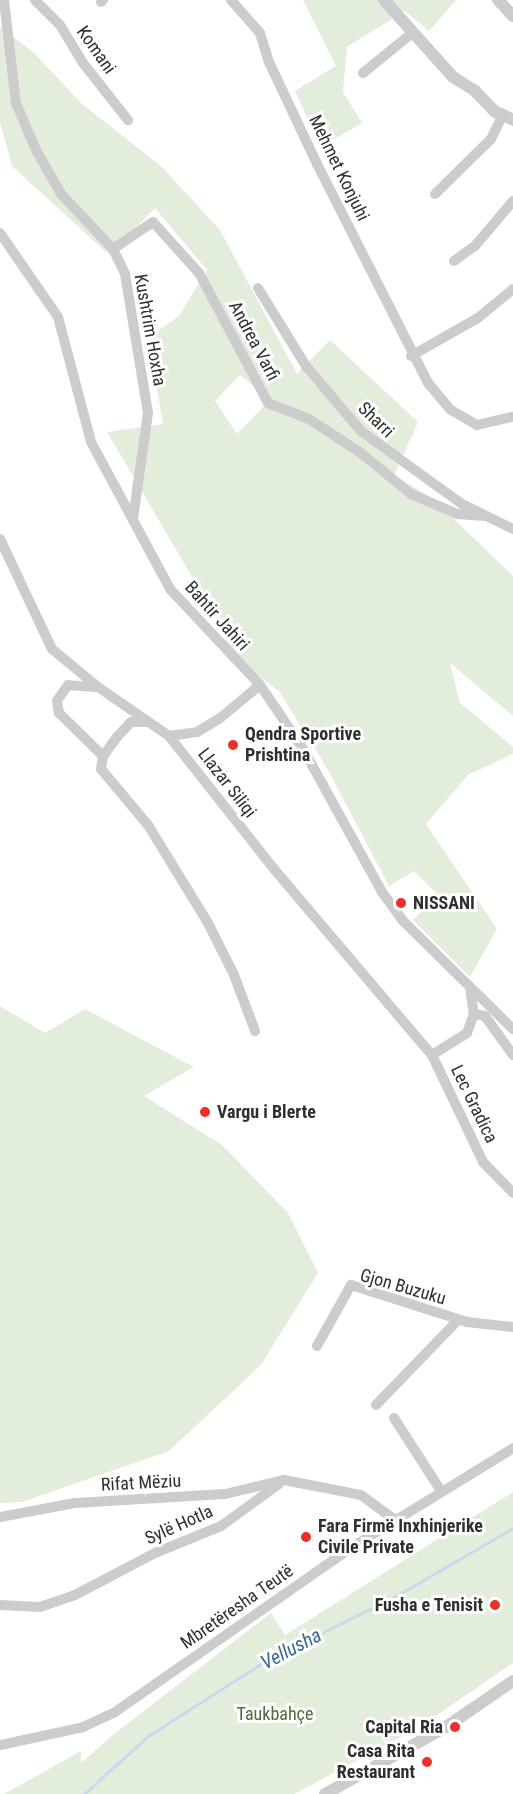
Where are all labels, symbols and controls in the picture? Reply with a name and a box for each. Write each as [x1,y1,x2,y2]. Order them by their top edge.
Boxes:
street label: Komani [72,22,120,78]
street label: Mehmet Konjuhi [304,112,374,224]
street label: Kushtrim Hoxha [130,272,170,388]
street label: Andrea Varfi [224,297,284,385]
street label: Sharri [353,398,399,442]
street label: Bahtir Jahiri [180,577,254,655]
place label: Qendra Sportive Prishtina [245,724,361,766]
marker: Qendra Sportive Prishtina [226,738,240,752]
street label: Llazar Siliqi [193,744,261,822]
place label: NISSANI [413,892,475,914]
marker: NISSANI [394,896,408,910]
street label: Lec Gradica [446,1062,502,1146]
place label: Vargu i Blerte [217,1101,316,1123]
marker: Vargu i Blerte [198,1105,212,1119]
street label: Gjon Buzuku [357,1264,449,1310]
street label: Rifat Mëziu [100,1470,182,1496]
street label: Sylë Hotla [142,1501,216,1549]
place label: Fara Firmë Inxhinjerike Civile Private [318,1516,483,1558]
marker: Fara Firmë Inxhinjerike Civile Private [299,1530,313,1544]
street label: Mbretëresha Teutë [176,1560,298,1654]
place label: Fusha e Tenisit [374,1594,483,1616]
marker: Fusha e Tenisit [488,1598,502,1612]
water label: Vellusha [257,1623,325,1675]
park label: Taukbahçe [237,1703,313,1725]
place label: Capital Ria [365,1716,443,1738]
marker: Capital Ria [448,1720,462,1734]
place label: Casa Rita Restaurant [337,1741,415,1784]
marker: Casa Rita Restaurant [420,1755,434,1769]

